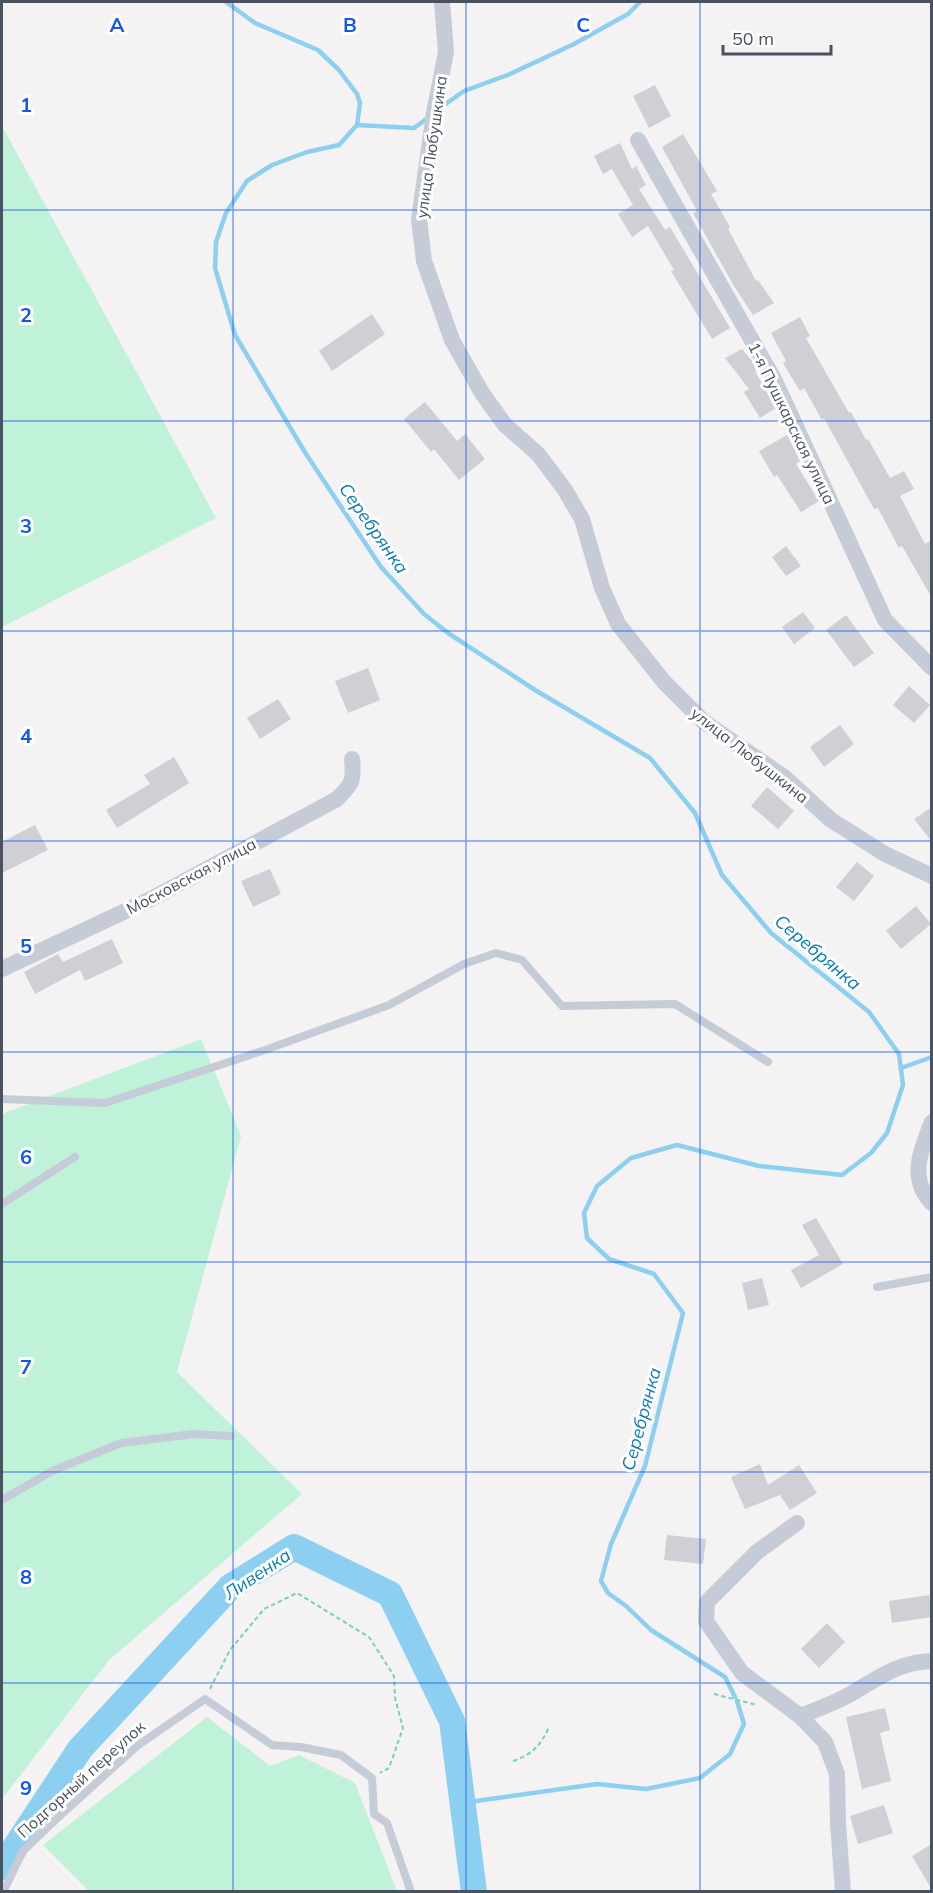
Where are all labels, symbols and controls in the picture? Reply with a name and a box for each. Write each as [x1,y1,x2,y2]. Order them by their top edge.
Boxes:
text: A [110,12,125,37]
text: B [343,12,357,37]
text: C [576,12,590,37]
scale bar [723,18,831,56]
text: 50 m [732,27,774,50]
street label: улица Любушкина [411,74,451,220]
text: 1 [20,92,32,117]
text: 2 [20,302,32,327]
street label: 1-я Пушкарская улица [744,339,840,507]
water label: Серебрянка [334,478,414,578]
text: 3 [20,513,32,538]
street label: улица Любушкина [687,703,813,807]
text: 4 [20,723,32,748]
street label: Московская улица [123,833,259,919]
water label: Серебрянка [770,909,866,995]
text: 5 [20,933,32,958]
text: 6 [20,1144,32,1169]
text: 7 [20,1354,32,1379]
water label: Серебрянка [616,1365,666,1473]
water label: Ливенка [218,1543,295,1605]
text: 8 [20,1564,32,1589]
street label: Подгорный переулок [13,1716,149,1842]
text: 9 [20,1775,32,1800]

